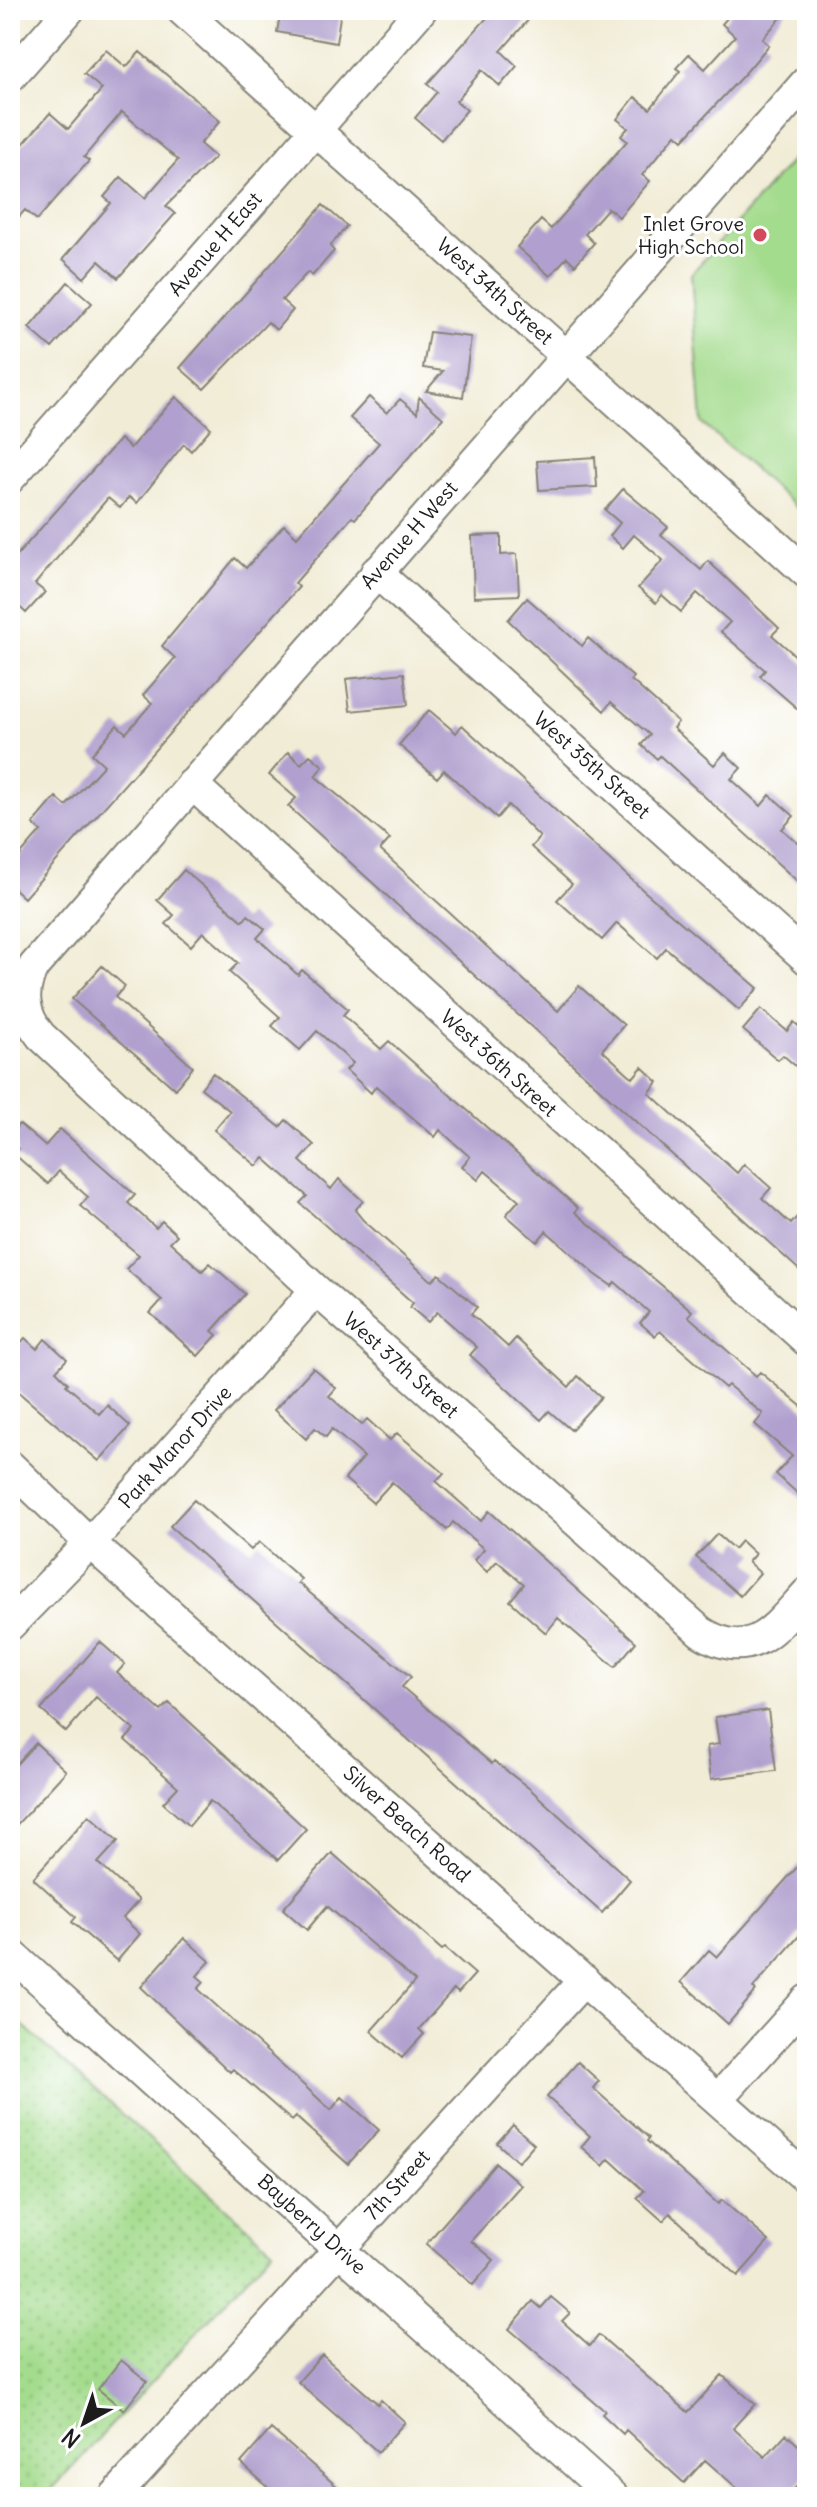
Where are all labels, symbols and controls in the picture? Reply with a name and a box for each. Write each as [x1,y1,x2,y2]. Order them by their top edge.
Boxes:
street label: Avenue H East [163,186,267,301]
place label: Inlet Grove High School [638,211,744,259]
marker: Inlet Grove High School [751,226,769,244]
street label: West 34th Street [432,232,559,350]
street label: Avenue H West [355,475,463,594]
street label: West 35th Street [529,706,656,824]
street label: West 36th Street [436,1004,563,1122]
street label: West 37th Street [339,1306,464,1423]
street label: Park Manor Drive [113,1380,236,1513]
street label: Silver Beach Road [339,1760,476,1887]
street label: 7th Street [358,2144,435,2225]
street label: Bayberry Drive [253,2168,372,2279]
north arrow [44,2383,124,2463]
text: N [56,2423,86,2454]

